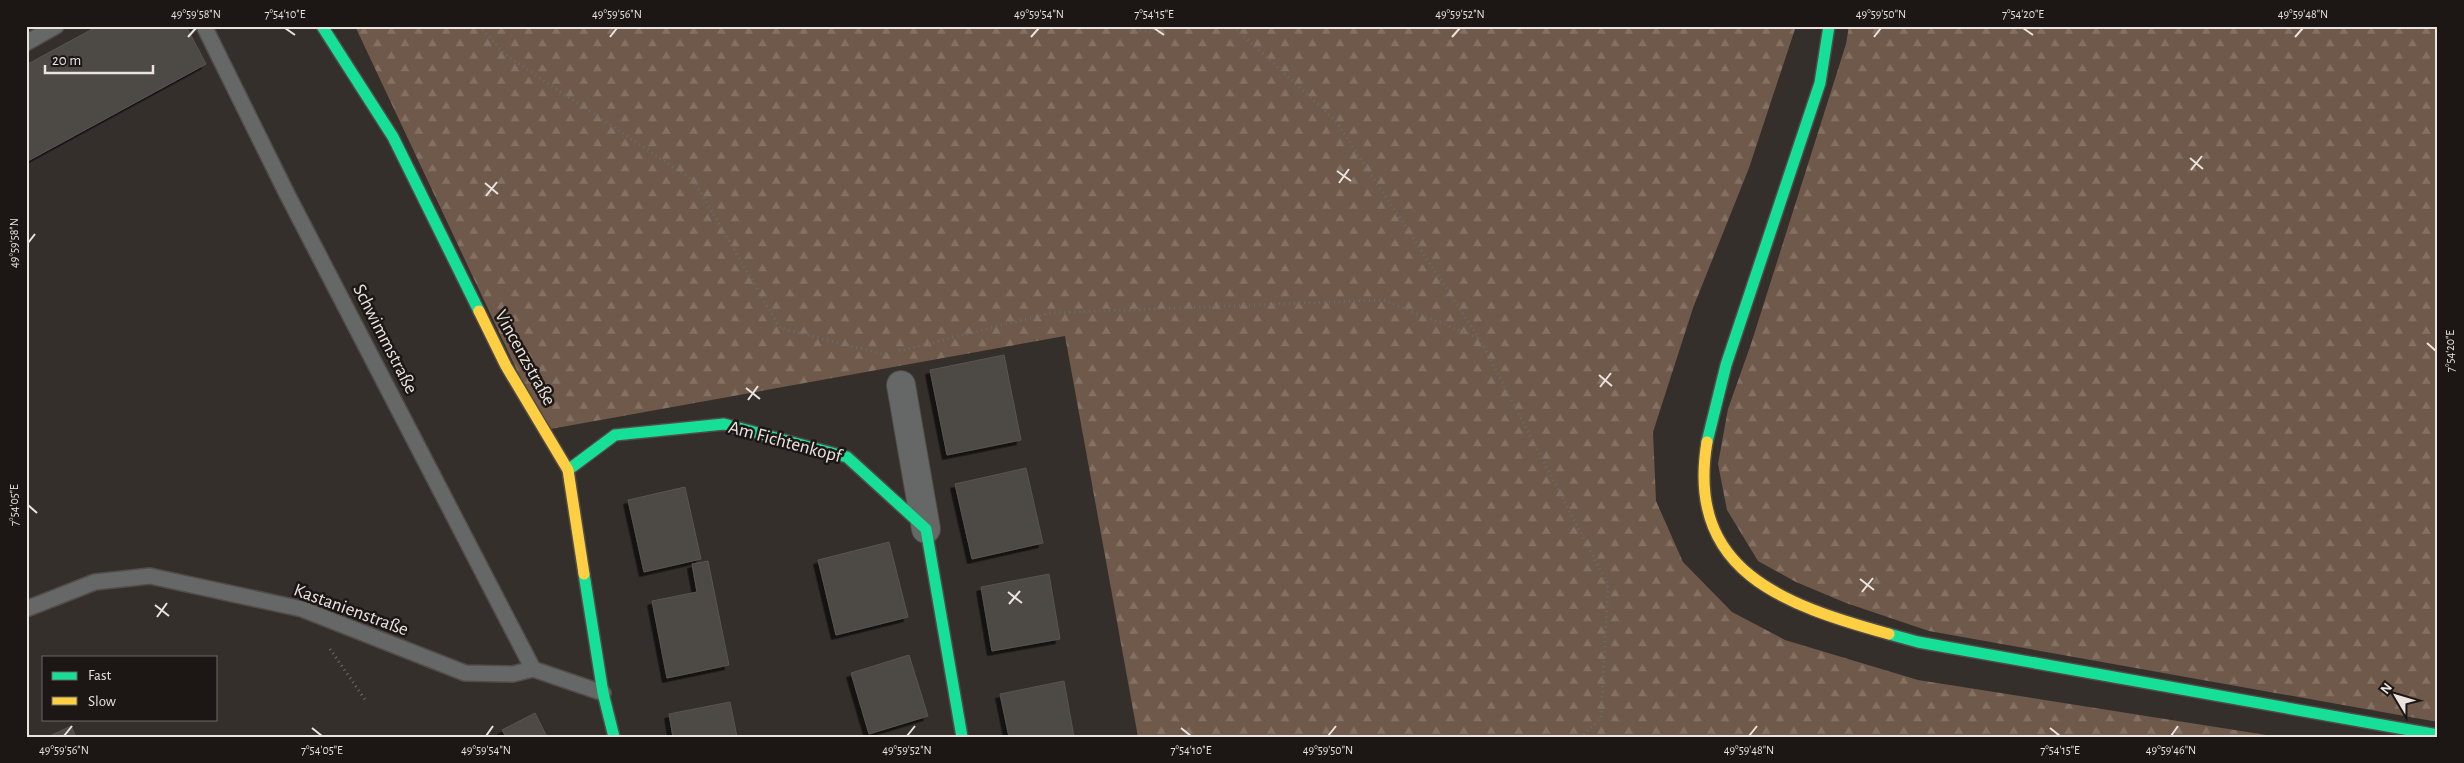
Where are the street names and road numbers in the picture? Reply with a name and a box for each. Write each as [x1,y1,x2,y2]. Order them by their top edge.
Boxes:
street label: Schwimmstraße [349,281,421,397]
street label: Vincenzstraße [491,307,559,409]
street label: Am Fichtenkopf [726,418,845,467]
street label: Kastanienstraße [291,580,411,640]

